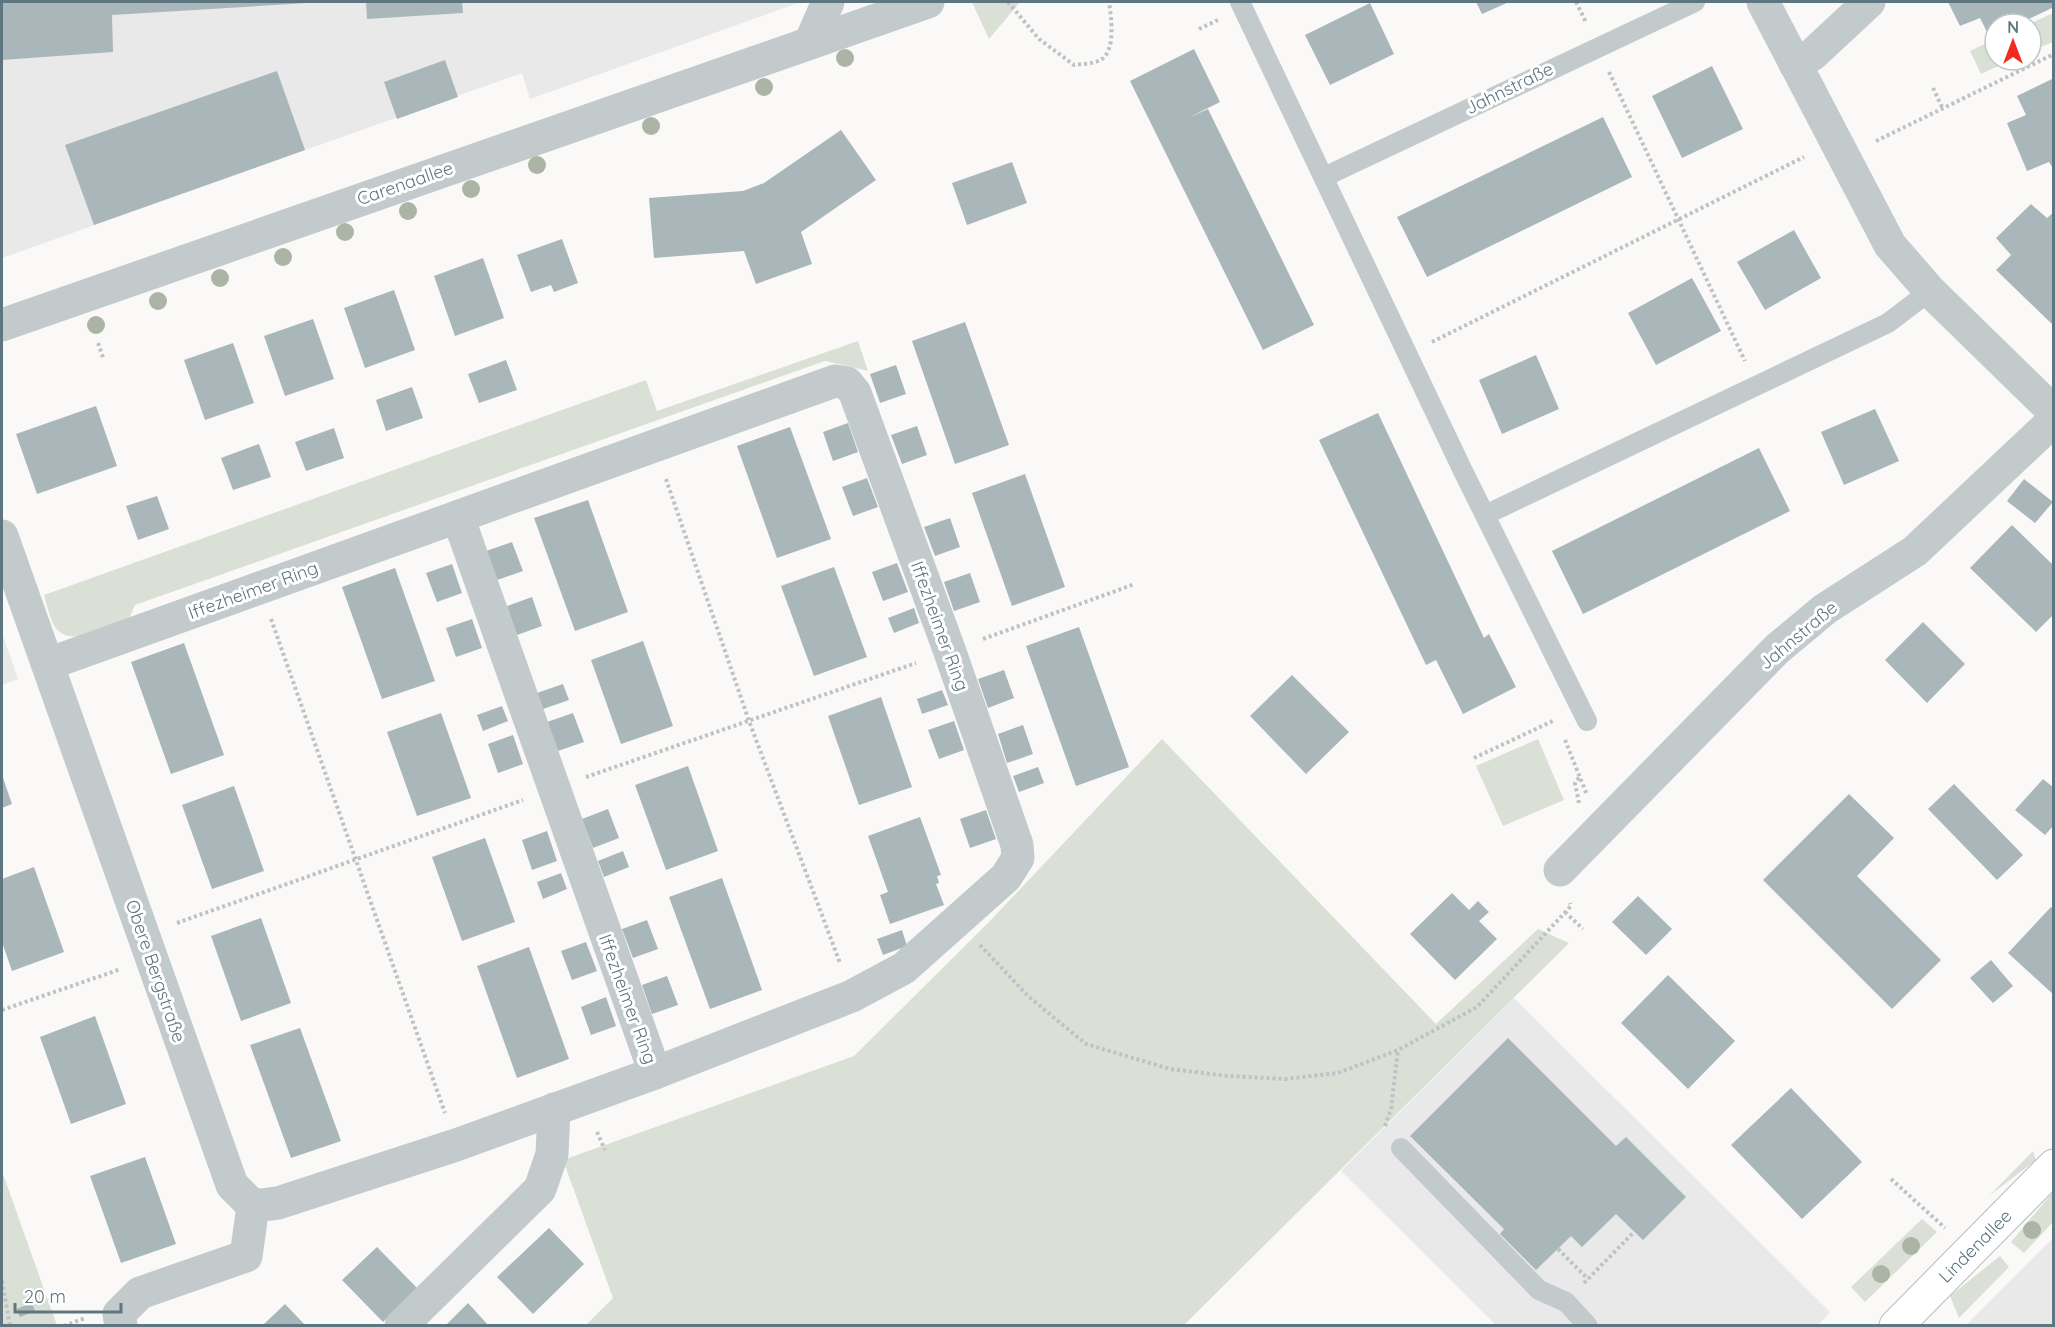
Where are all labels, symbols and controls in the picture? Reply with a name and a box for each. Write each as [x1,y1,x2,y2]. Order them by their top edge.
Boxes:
north arrow [1983,12,2043,72]
text: N [2007,17,2019,37]
street label: Jahnstraße [1461,57,1557,119]
street label: Carenaallee [354,156,456,210]
street label: Iffezheimer Ring [185,556,321,624]
street label: Iffezheimer Ring [906,558,974,694]
street label: Jahnstraße [1754,596,1842,674]
street label: Obere Bergstraße [121,897,191,1045]
street label: Iffezheimer Ring [594,931,662,1067]
street label: Lindenallee [1933,1204,2017,1288]
scale bar [15,1276,122,1314]
text: 20 m [24,1285,66,1308]

